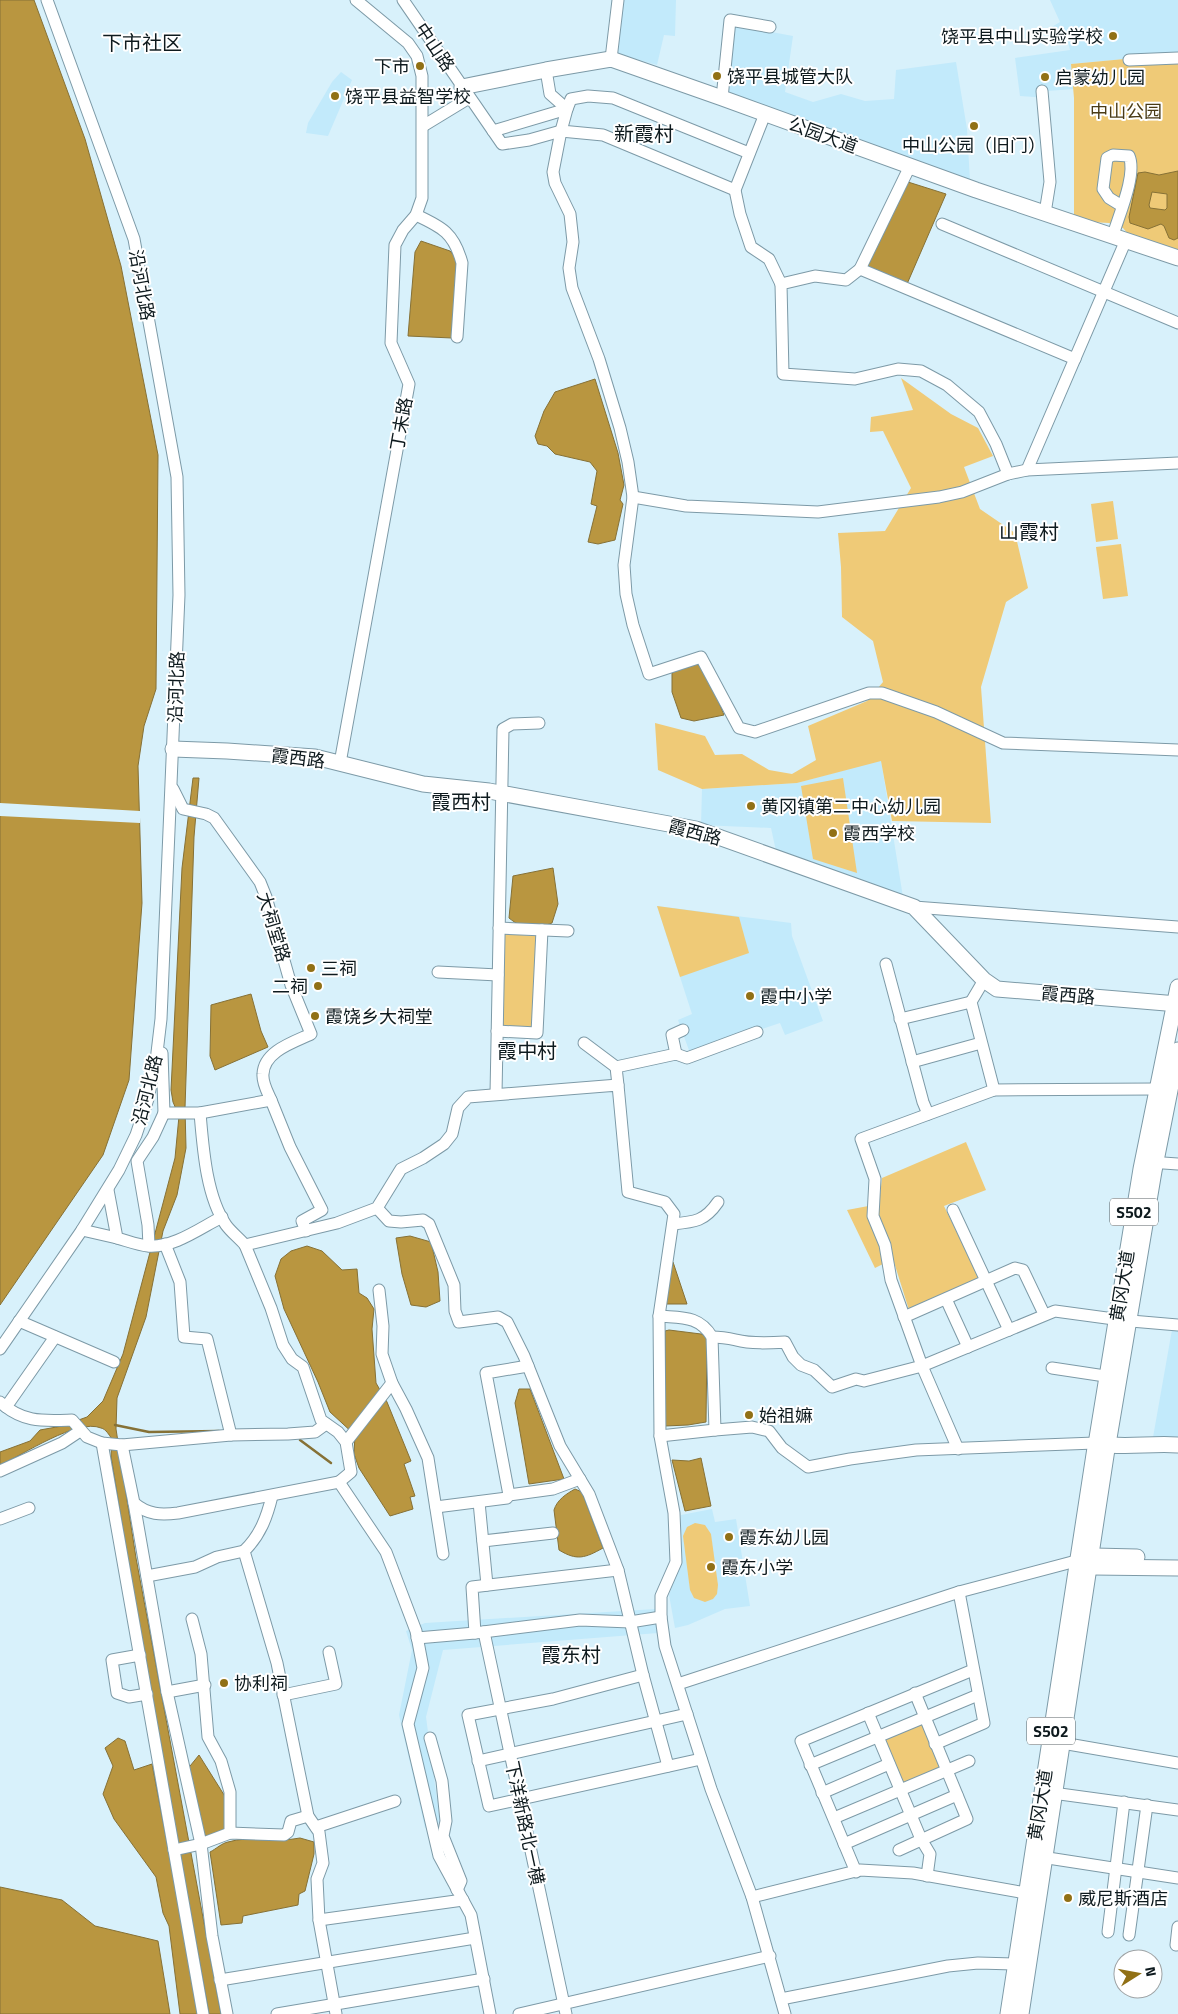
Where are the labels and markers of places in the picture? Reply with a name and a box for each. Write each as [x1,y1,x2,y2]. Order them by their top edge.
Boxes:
place label: 饶平县中山实验学校 [941,23,1103,50]
marker: 饶平县中山实验学校 [1107,30,1119,42]
place label: 下市 [374,53,410,80]
marker: 下市 [414,60,426,72]
place label: 饶平县城管大队 [727,63,853,90]
place label: 启蒙幼儿园 [1055,64,1145,91]
marker: 饶平县城管大队 [711,70,723,82]
marker: 启蒙幼儿园 [1039,71,1051,83]
place label: 饶平县益智学校 [345,83,471,110]
marker: 饶平县益智学校 [329,90,341,102]
marker: 中山公园（旧门） [968,120,980,132]
place label: 中山公园（旧门） [902,132,1046,159]
place label: 黄冈镇第二中心幼儿园 [761,793,941,820]
marker: 黄冈镇第二中心幼儿园 [745,800,757,812]
place label: 霞西学校 [843,820,915,847]
marker: 霞西学校 [827,827,839,839]
place label: 三祠 [321,955,357,982]
marker: 三祠 [305,962,317,974]
place label: 二祠 [272,973,308,1000]
marker: 二祠 [312,980,324,992]
place label: 霞中小学 [760,983,832,1010]
marker: 霞中小学 [744,990,756,1002]
place label: 霞饶乡大祠堂 [325,1003,433,1030]
marker: 霞饶乡大祠堂 [309,1010,321,1022]
place label: 始祖嫲 [759,1402,813,1429]
marker: 始祖嫲 [743,1409,755,1421]
place label: 霞东幼儿园 [739,1524,829,1551]
marker: 霞东幼儿园 [723,1531,735,1543]
place label: 霞东小学 [721,1554,793,1581]
marker: 霞东小学 [705,1561,717,1573]
place label: 协利祠 [234,1670,288,1697]
marker: 协利祠 [218,1677,230,1689]
place label: 威尼斯酒店 [1078,1885,1168,1912]
marker: 威尼斯酒店 [1062,1892,1074,1904]

